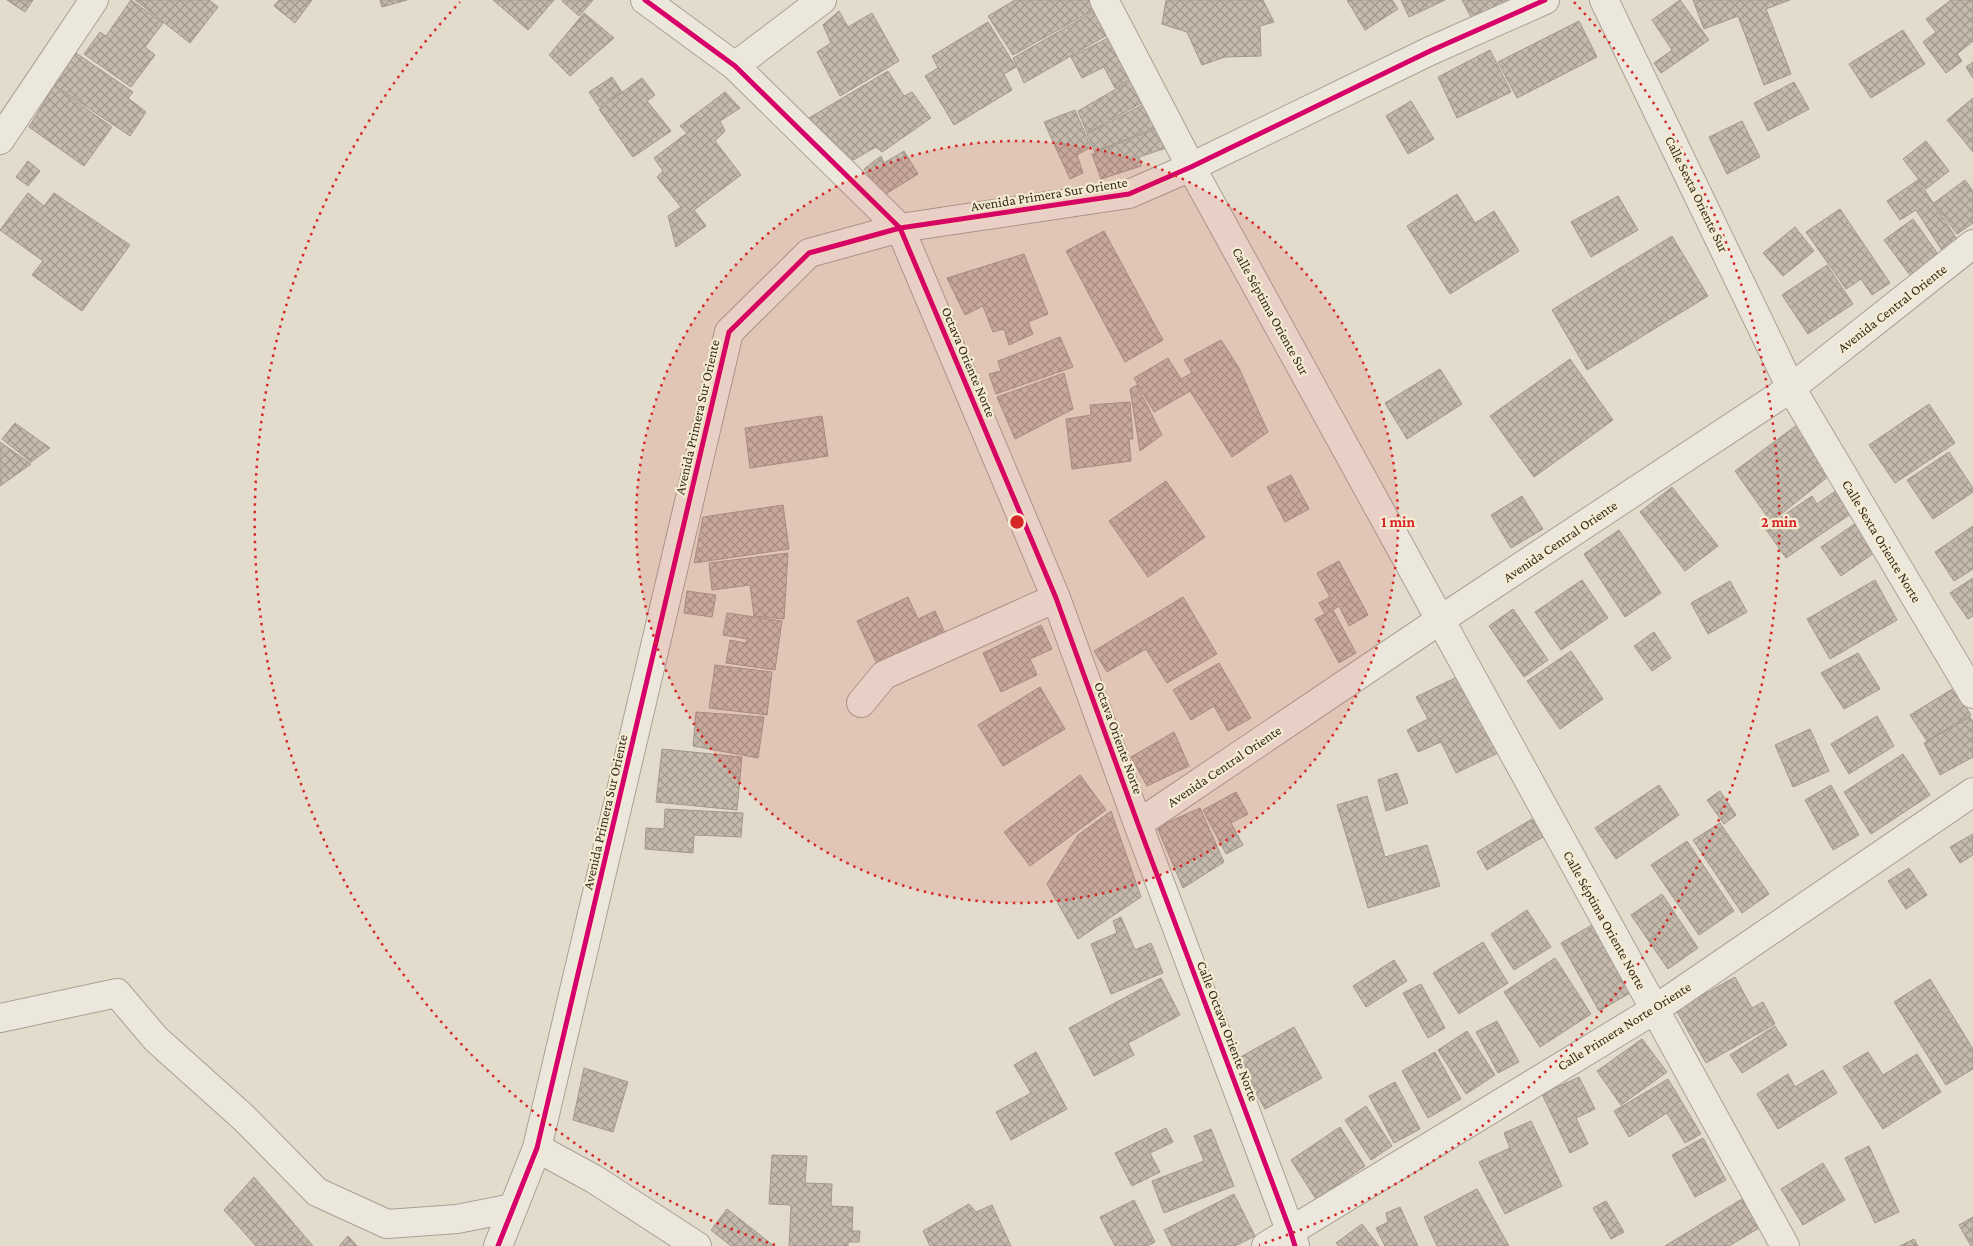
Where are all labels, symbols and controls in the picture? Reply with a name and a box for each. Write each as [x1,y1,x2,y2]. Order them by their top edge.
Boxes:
street label: Calle Sexta Oriente Sur [1662,133,1732,255]
street label: Avenida Primera Sur Oriente [969,174,1129,214]
street label: Calle Séptima Oriente Sur [1229,244,1313,378]
street label: Avenida Central Oriente [1834,260,1950,356]
street label: Octava Oriente Norte [939,304,999,420]
street label: Avenida Primera Sur Oriente [671,338,723,496]
street label: Calle Sexta Oriente Norte [1839,477,1925,605]
street label: Avenida Central Oriente [1500,497,1620,585]
centre of rings [1008,513,1026,531]
text: 1 min [1381,514,1415,530]
text: 2 min [1761,514,1797,530]
street label: Octava Oriente Norte [1091,680,1147,796]
street label: Avenida Central Oriente [1164,722,1284,810]
street label: Avenida Primera Sur Oriente [579,733,631,891]
street label: Calle Séptima Oriente Norte [1560,848,1650,992]
street label: Calle Octava Oriente Norte [1194,958,1262,1104]
street label: Calle Primera Norte Oriente [1554,978,1694,1074]

